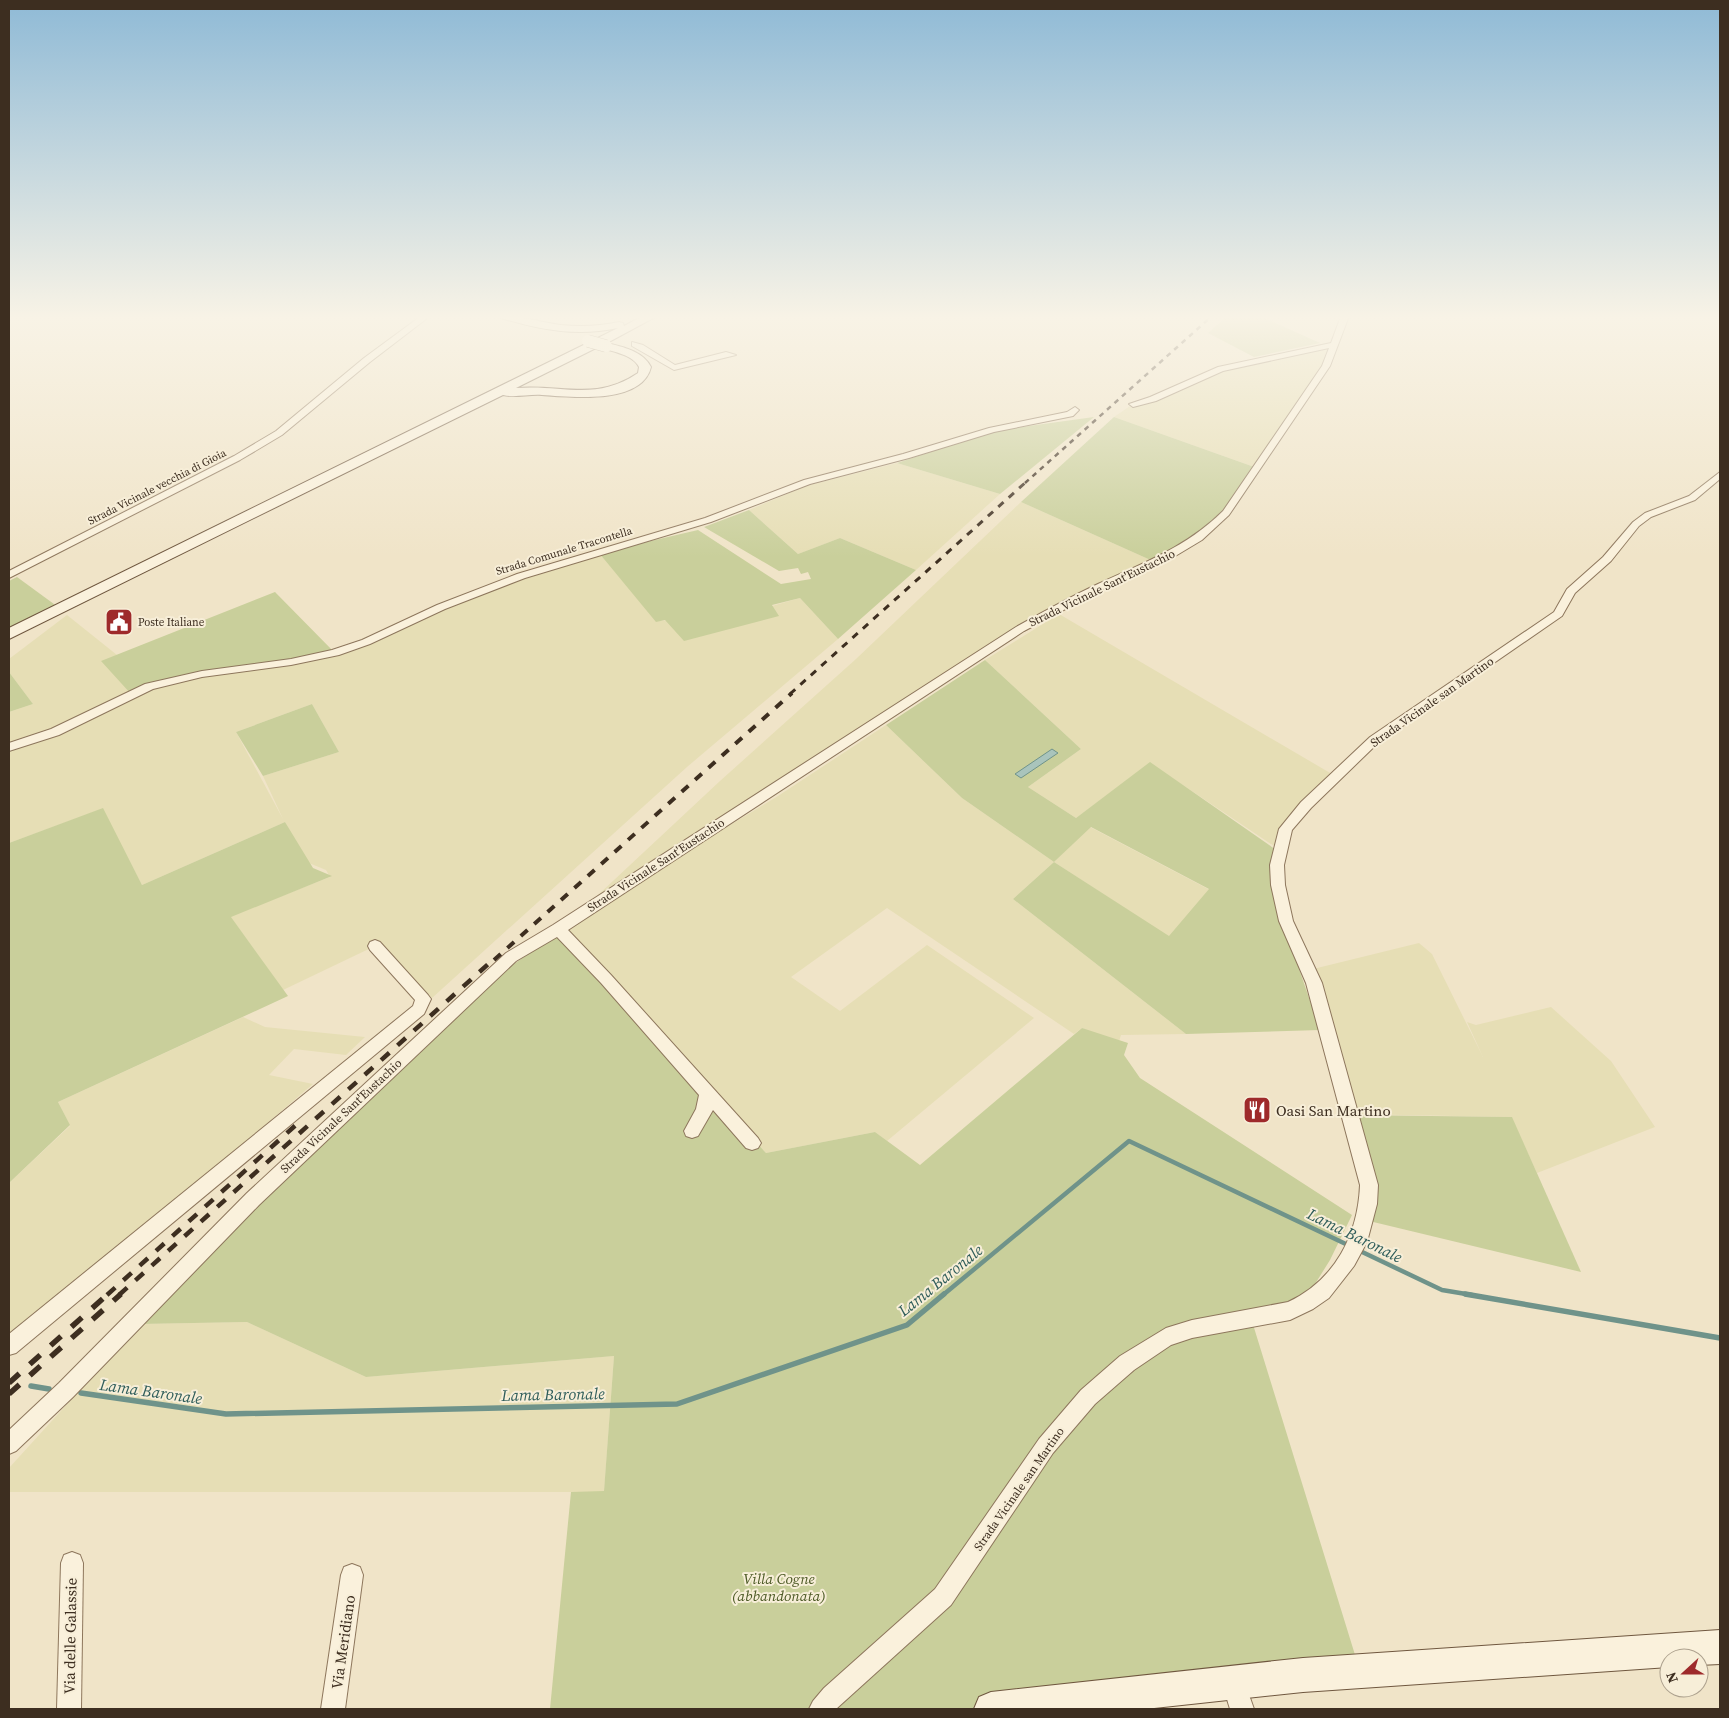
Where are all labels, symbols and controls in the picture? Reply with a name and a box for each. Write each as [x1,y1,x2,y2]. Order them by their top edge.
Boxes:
street label: Strada Vicinale vecchia di Gioia [85,445,229,528]
street label: Strada Comunale Tracontella [494,523,634,579]
street label: Strada Vicinale Sant'Eustachio [1026,545,1178,630]
public building icon: Poste Italiane [104,607,134,637]
place label: Poste Italiane [138,615,205,630]
street label: Strada Vicinale san Martino [1367,653,1497,751]
street label: Strada Vicinale Sant'Eustachio [584,814,728,916]
street label: Strada Vicinale Sant'Eustachio [277,1055,406,1177]
restaurant icon: Oasi San Martino [1242,1095,1272,1125]
place label: Oasi San Martino [1276,1100,1391,1121]
water label: Lama Baronale [1303,1202,1407,1268]
water label: Lama Baronale [892,1239,987,1322]
water label: Lama Baronale [97,1373,204,1409]
water label: Lama Baronale [500,1382,605,1406]
street label: Strada Vicinale san Martino [970,1424,1068,1554]
park label: Villa Cogne (abbandonata) [732,1568,826,1606]
street label: Via delle Galassie [58,1577,82,1694]
street label: Via Meridiano [326,1594,360,1690]
north arrow [1659,1648,1709,1698]
text: N [1661,1669,1683,1686]

